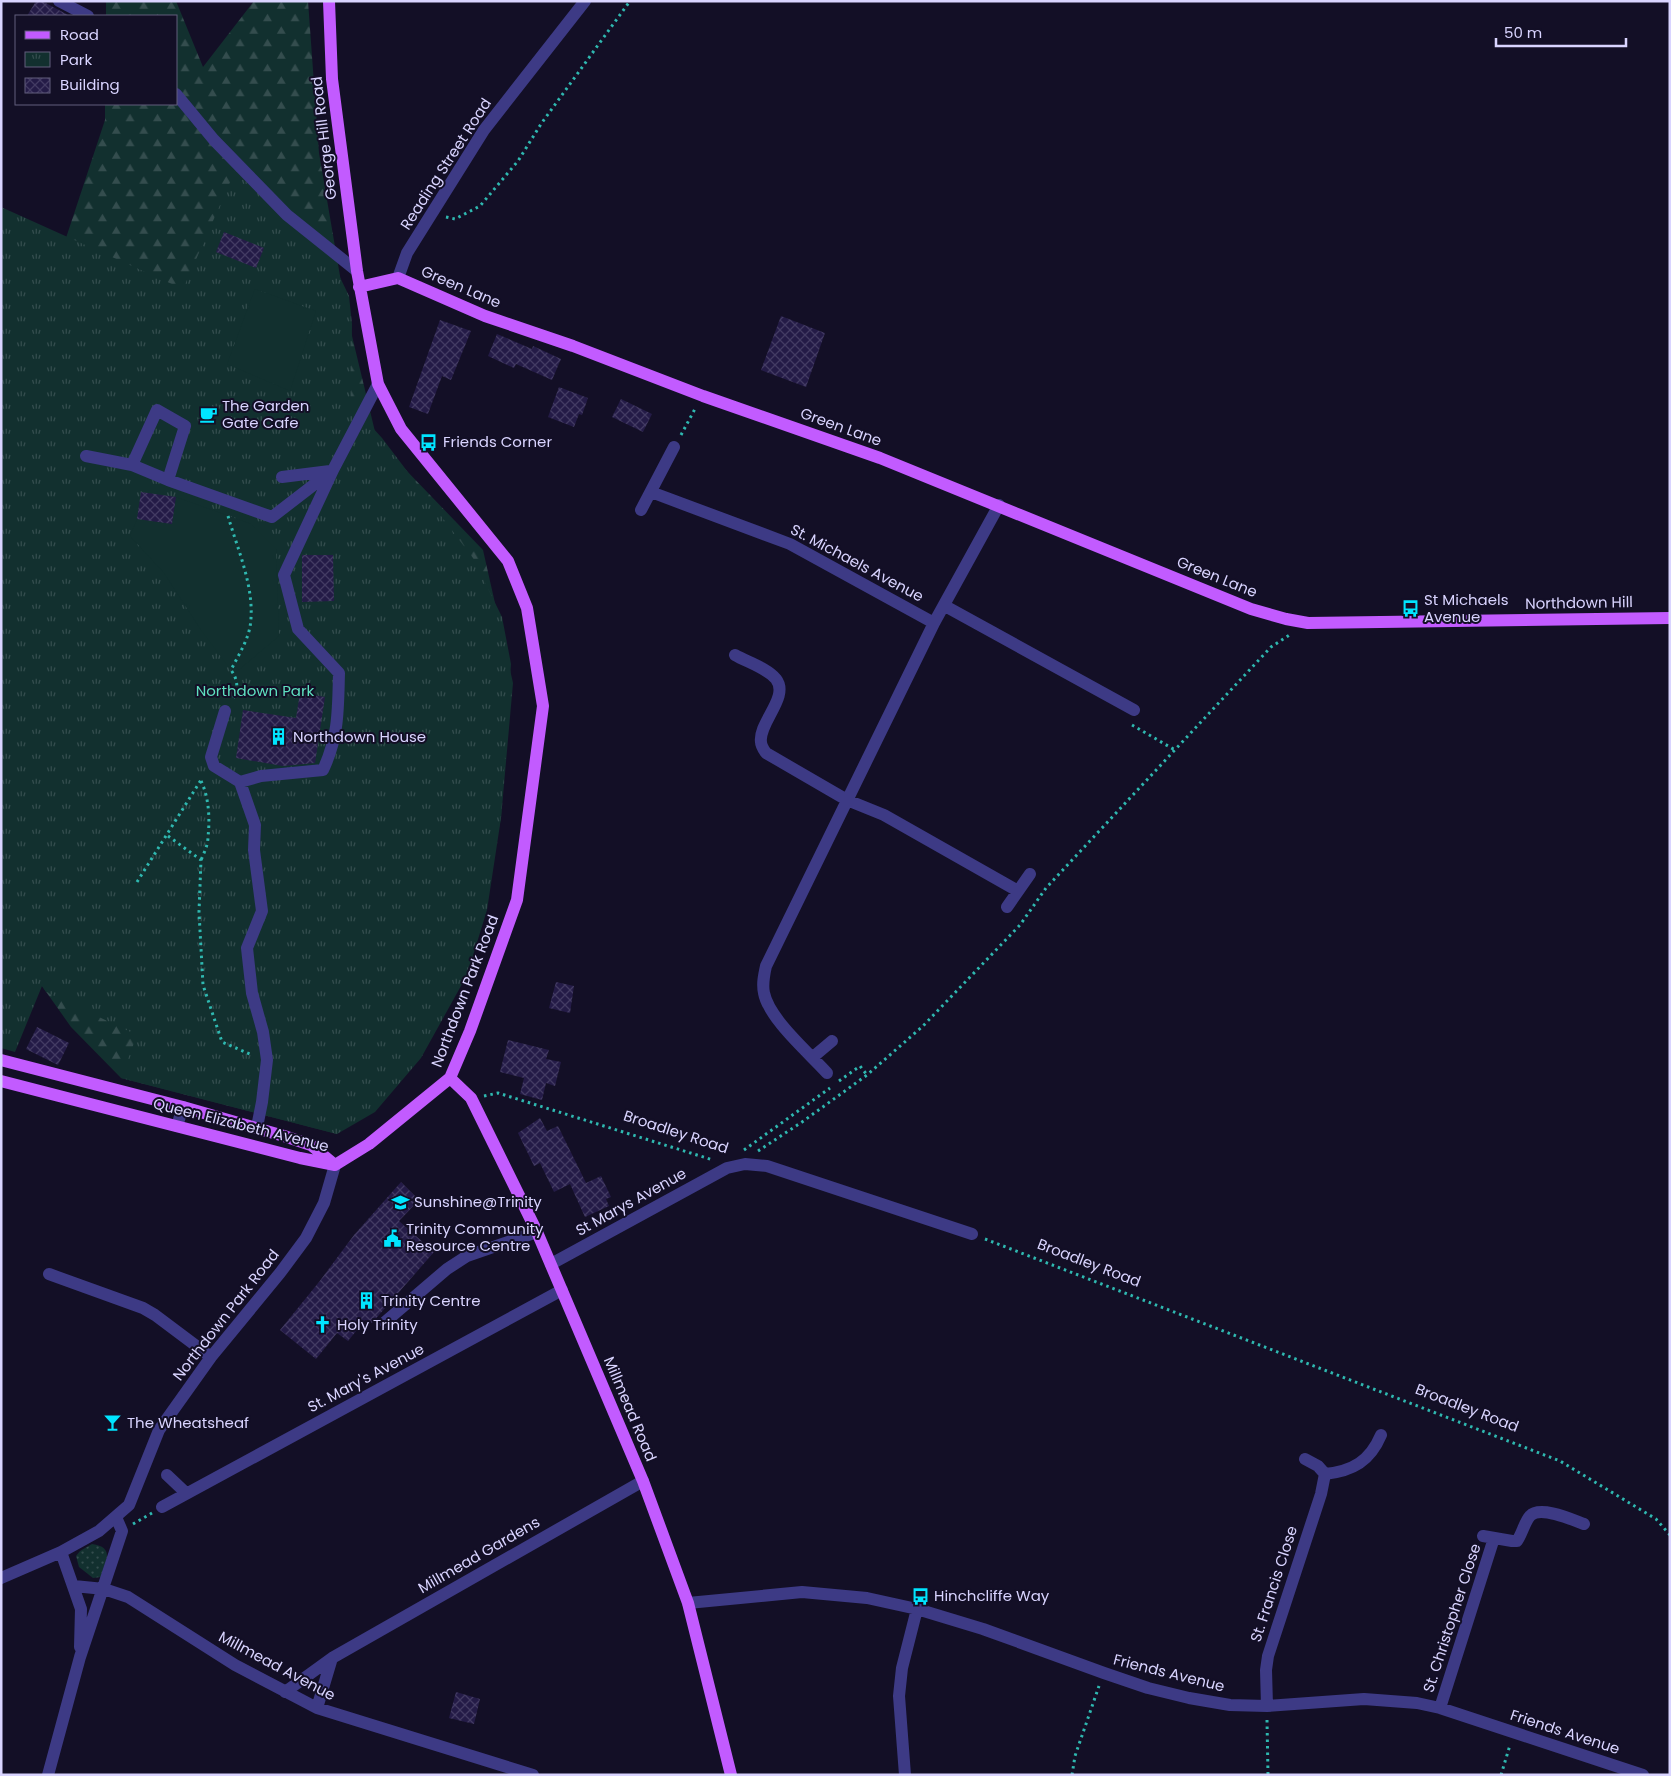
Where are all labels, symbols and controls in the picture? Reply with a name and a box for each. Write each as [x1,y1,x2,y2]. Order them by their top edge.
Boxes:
legend [15,15,178,105]
scale bar [1496,15,1626,47]
text: 50 m [1504,22,1542,43]
text: Road [60,24,99,45]
text: Park [60,49,92,70]
text: Building [60,74,120,95]
street label: George Hill Road [306,75,341,201]
street label: Reading Street Road [395,94,496,234]
street label: Green Lane [418,260,504,313]
place label: The Garden Gate Cafe [222,395,309,433]
street label: Green Lane [798,402,885,451]
cafe icon: The Garden Gate Cafe [198,405,218,425]
place label: Friends Corner [443,431,552,452]
bus stop icon: Friends Corner [419,432,439,452]
street label: St. Michaels Avenue [787,519,928,607]
street label: Green Lane [1174,551,1261,602]
place label: St Michaels Avenue [1424,589,1509,627]
street label: Northdown Hill [1525,591,1633,614]
bus stop icon: St Michaels Avenue [1400,599,1420,619]
park label: Northdown Park [196,680,315,701]
place label: Northdown House [293,726,426,747]
building icon: Northdown House [269,727,289,747]
street label: Northdown Park Road [426,912,503,1070]
street label: Queen Elizabeth Avenue [151,1092,331,1157]
street label: Broadley Road [621,1105,731,1158]
street label: St Marys Avenue [572,1162,690,1241]
place label: Sunshine@Trinity [414,1191,542,1212]
school or university icon: Sunshine@Trinity [390,1192,410,1212]
place label: Trinity Community Resource Centre [406,1218,544,1256]
public building icon: Trinity Community Resource Centre [382,1228,402,1248]
street label: Broadley Road [1034,1233,1144,1292]
street label: Northdown Park Road [168,1245,284,1385]
place label: Trinity Centre [381,1290,480,1311]
building icon: Trinity Centre [357,1291,377,1311]
place label: Holy Trinity [337,1314,418,1335]
church icon: Holy Trinity [313,1315,333,1335]
street label: St. Mary's Avenue [304,1338,428,1417]
street label: Millmead Road [599,1353,662,1464]
street label: Broadley Road [1412,1378,1522,1437]
place label: The Wheatsheaf [127,1412,249,1433]
bar icon: The Wheatsheaf [103,1413,123,1433]
street label: Millmead Gardens [414,1511,544,1598]
street label: St. Francis Close [1245,1523,1302,1645]
street label: St. Christopher Close [1418,1541,1486,1695]
place label: Hinchcliffe Way [934,1585,1050,1606]
bus stop icon: Hinchcliffe Way [910,1586,930,1606]
street label: Millmead Avenue [215,1626,339,1705]
street label: Friends Avenue [1111,1649,1227,1696]
street label: Friends Avenue [1508,1704,1623,1759]

